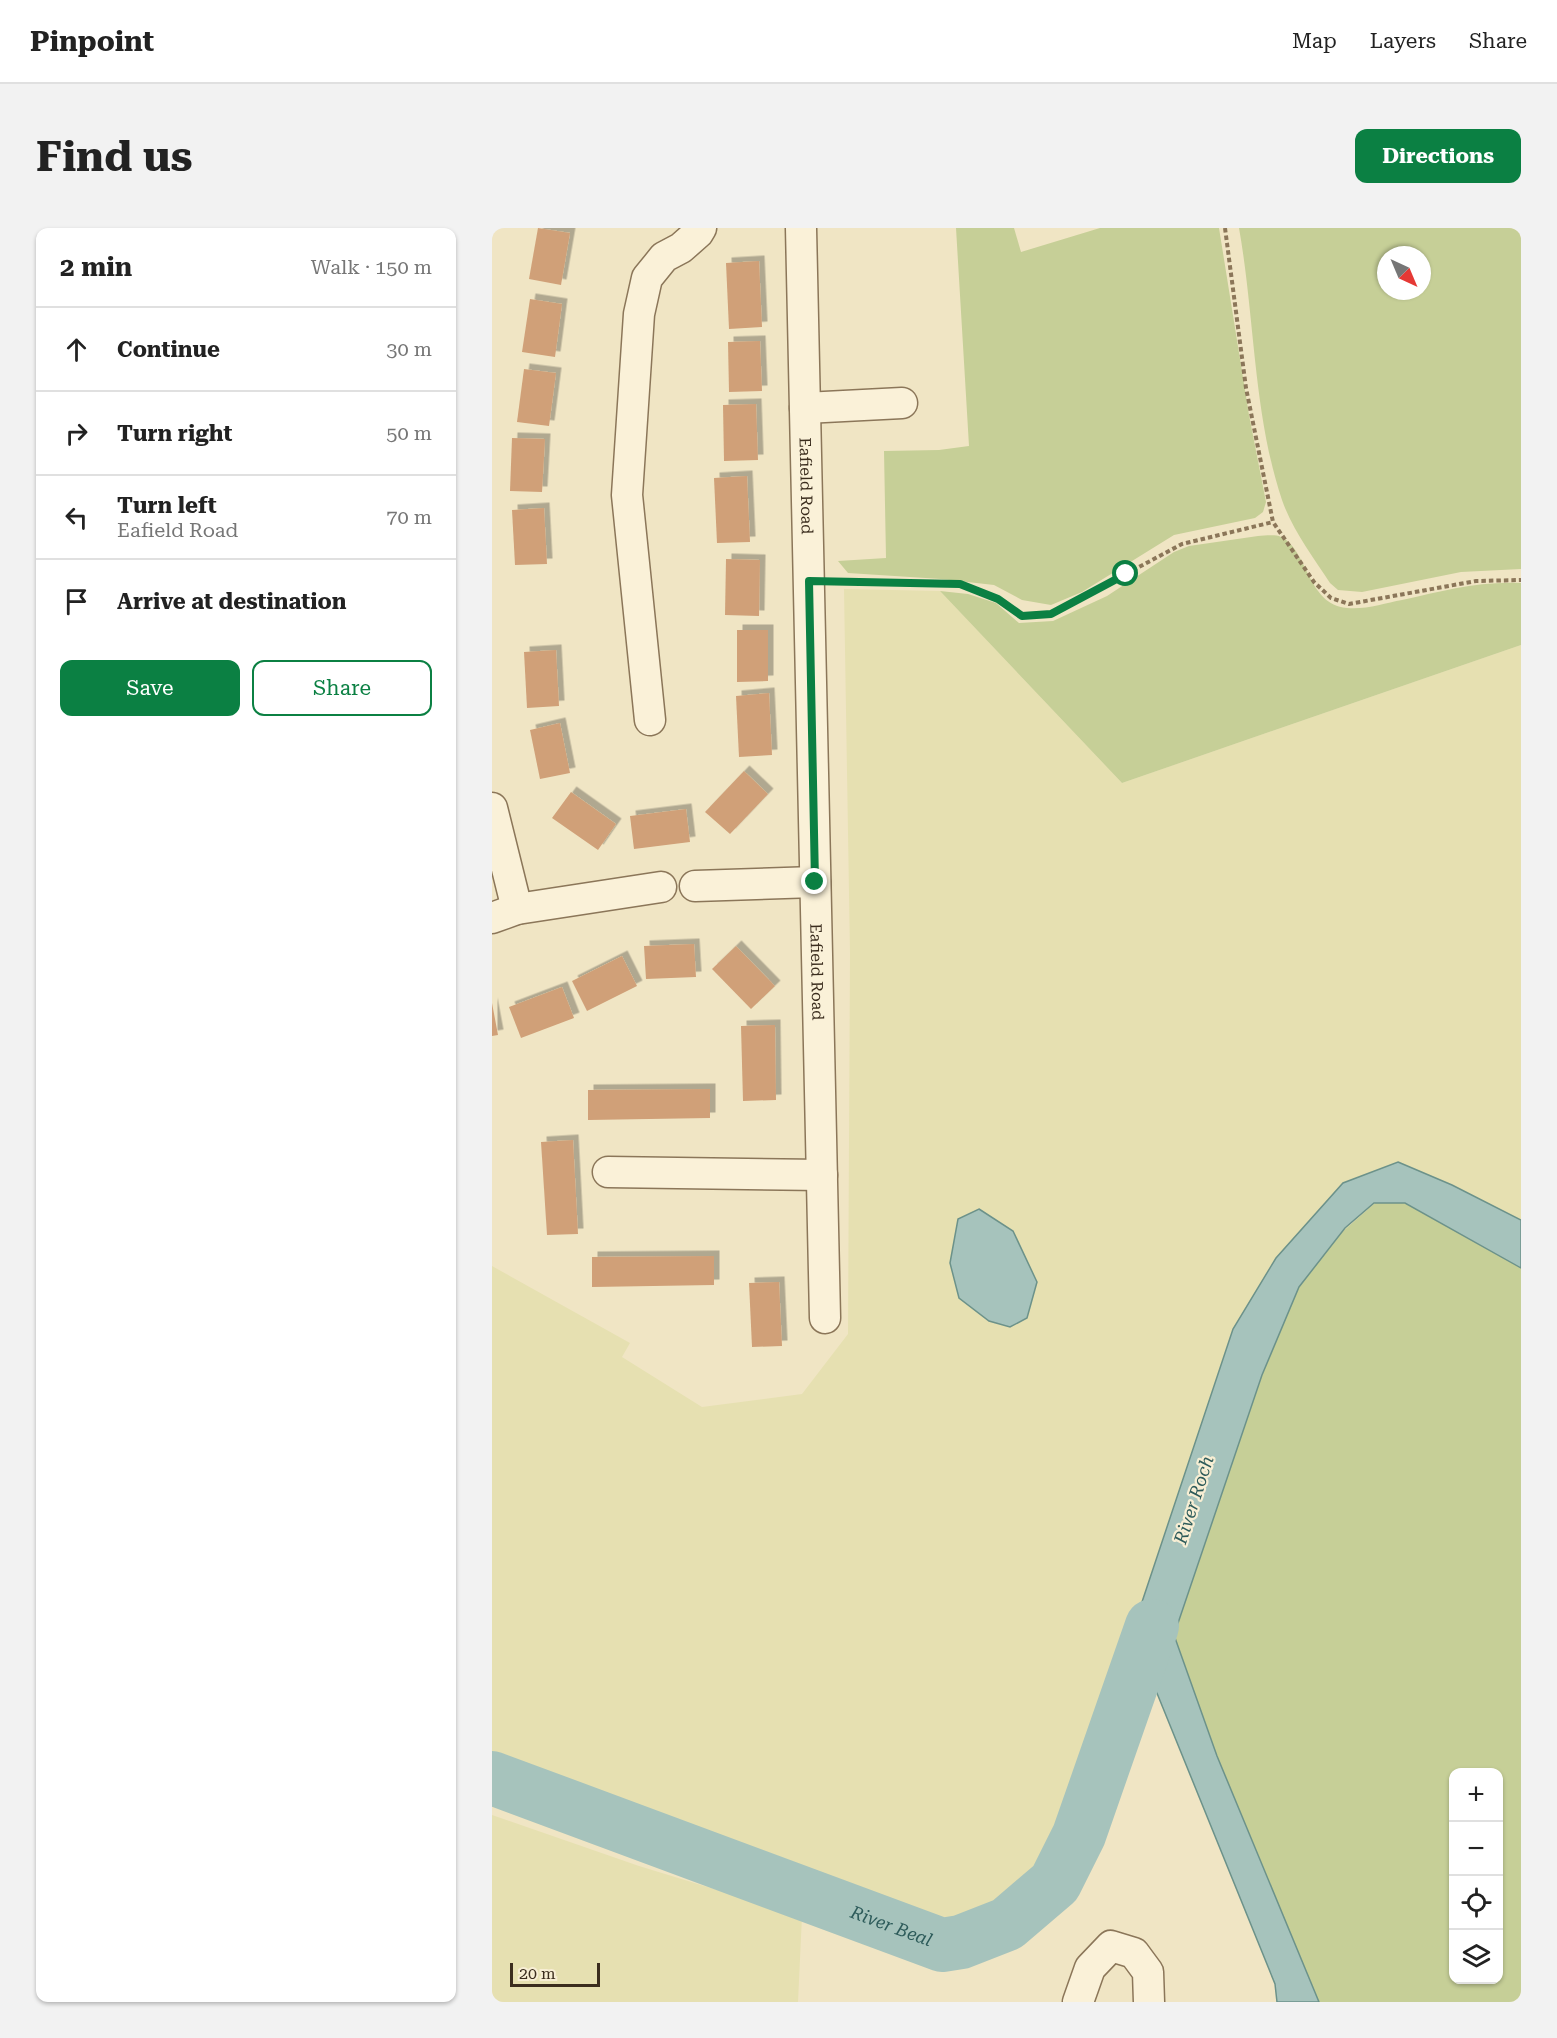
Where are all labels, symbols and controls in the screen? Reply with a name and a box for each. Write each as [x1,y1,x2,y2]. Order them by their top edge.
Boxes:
text: Pinpoint [30,25,154,58]
text: Map [1292,29,1337,53]
text: Layers [1370,29,1436,53]
text: Share [1469,29,1527,53]
button: Directions [1355,129,1521,183]
text: Find us [36,132,193,181]
north arrow [1377,246,1431,300]
text: 2 min [60,252,132,282]
text: Walk · 150 m [311,255,432,279]
icon: ahead [60,333,93,366]
text: Continue [117,337,220,362]
text: 30 m [386,337,432,361]
icon: right [60,417,93,450]
text: Turn right [117,421,232,446]
text: 50 m [386,421,432,445]
street label: Eafield Road [796,437,817,535]
text: Turn left [117,493,217,518]
icon: left [60,501,93,534]
text: 70 m [386,505,432,529]
text: Eafield Road [117,518,238,542]
route start [1112,560,1138,586]
icon: arrive [60,585,93,618]
text: Arrive at destination [117,589,346,614]
button: Save [60,660,240,716]
button: Share [252,660,432,716]
route end [801,868,827,894]
street label: Eafield Road [806,923,827,1021]
water label: River Roch [1169,1453,1218,1547]
map controls [1449,1768,1503,1984]
button: + [1449,1768,1503,1822]
button: − [1449,1822,1503,1876]
button: locate [1449,1876,1503,1930]
water label: River Beal [847,1901,935,1950]
button: layers [1449,1930,1503,1984]
scale bar [510,1960,600,1988]
text: 20 m [519,1964,556,1983]

